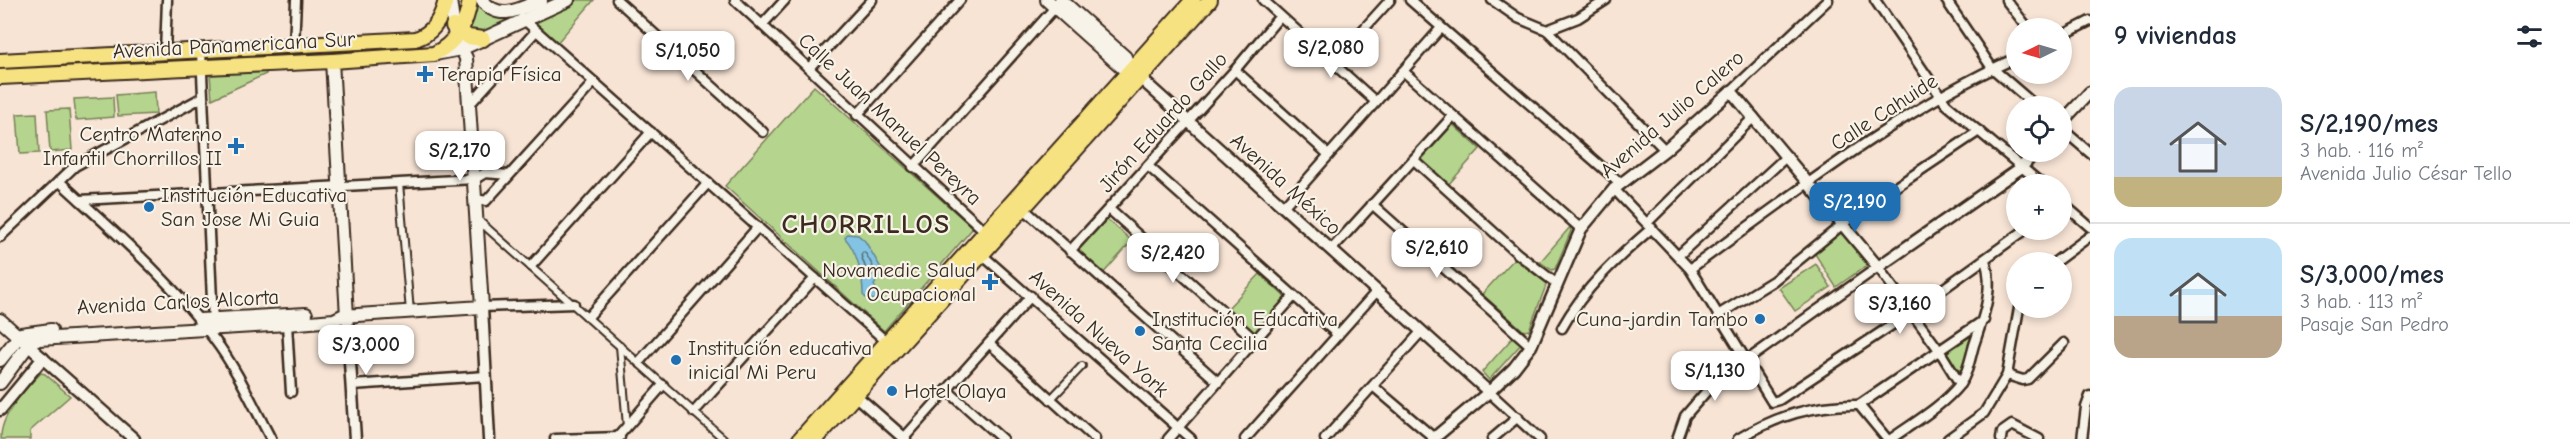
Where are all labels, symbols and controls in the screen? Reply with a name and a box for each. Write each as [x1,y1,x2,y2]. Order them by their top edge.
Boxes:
north arrow [2006,18,2072,84]
map controls [2006,18,2072,318]
icon: filters [2513,20,2546,53]
text: 9 viviendas [2114,21,2236,51]
street label: Avenida Panamericana Sur [112,27,356,63]
street label: Calle Juan Manuel Pereyra [794,28,986,210]
pin: S/2,080 [1276,28,1386,79]
pin: S/1,050 [633,31,743,82]
text: S/2,080 [1298,36,1364,59]
text: S/1,050 [656,39,720,62]
street label: Avenida Julio Calero [1595,45,1749,183]
street label: Jirón Eduardo Gallo [1094,47,1232,197]
place label: Terapia Física [438,62,562,86]
marker: Terapia Física [416,65,434,83]
street label: Calle Cahuide [1826,69,1942,155]
button: locate [2006,96,2072,162]
text: S/2,190/mes [2300,109,2438,139]
icon: home [2162,111,2234,183]
place label: Centro Materno Infantil Chorrillos II [43,122,222,170]
street label: Avenida México [1226,128,1346,240]
pin: S/2,170 [405,131,515,182]
marker: Centro Materno Infantil Chorrillos II [227,137,245,155]
text: S/2,170 [429,139,491,162]
text: 3 hab. · 116 m² [2300,139,2423,162]
text: Avenida Julio César Tello [2300,162,2512,185]
button: + [2006,174,2072,240]
pin: S/2,190 [1800,182,1910,233]
place label: Institución Educativa San Jose Mi Guia [161,183,347,231]
text: S/2,190 [1823,190,1887,213]
marker: Institución Educativa San Jose Mi Guia [142,200,156,214]
district label: CHORRILLOS [782,209,950,240]
pin: S/2,610 [1382,228,1492,279]
pin: S/2,420 [1118,233,1228,284]
text: S/2,610 [1405,236,1469,259]
text: S/2,420 [1141,241,1205,264]
button: − [2006,252,2072,318]
place label: Novamedic Salud Ocupacional [822,258,976,306]
text: S/3,000/mes [2300,260,2444,290]
icon: home [2162,262,2234,334]
street label: Avenida Nueva York [1025,264,1173,402]
marker: Novamedic Salud Ocupacional [981,273,999,291]
pin: S/3,160 [1845,284,1955,335]
street label: Avenida Carlos Alcorta [76,285,280,319]
text: 3 hab. · 113 m² [2300,290,2422,313]
text: S/3,160 [1868,292,1932,315]
place label: Institución Educativa Santa Cecilia [1152,307,1338,355]
place label: Cuna-jardin Tambo [1576,307,1748,331]
marker: Cuna-jardin Tambo [1753,312,1767,326]
text: Pasaje San Pedro [2300,313,2449,336]
marker: Institución Educativa Santa Cecilia [1133,324,1147,338]
pin: S/3,000 [311,325,421,376]
text: S/3,000 [332,333,400,356]
place label: Institución educativa inicial Mi Peru [688,336,872,384]
pin: S/1,130 [1660,351,1770,402]
marker: Institución educativa inicial Mi Peru [669,353,683,367]
text: S/1,130 [1685,359,1745,382]
place label: Hotel Olaya [904,379,1006,403]
marker: Hotel Olaya [885,384,899,398]

